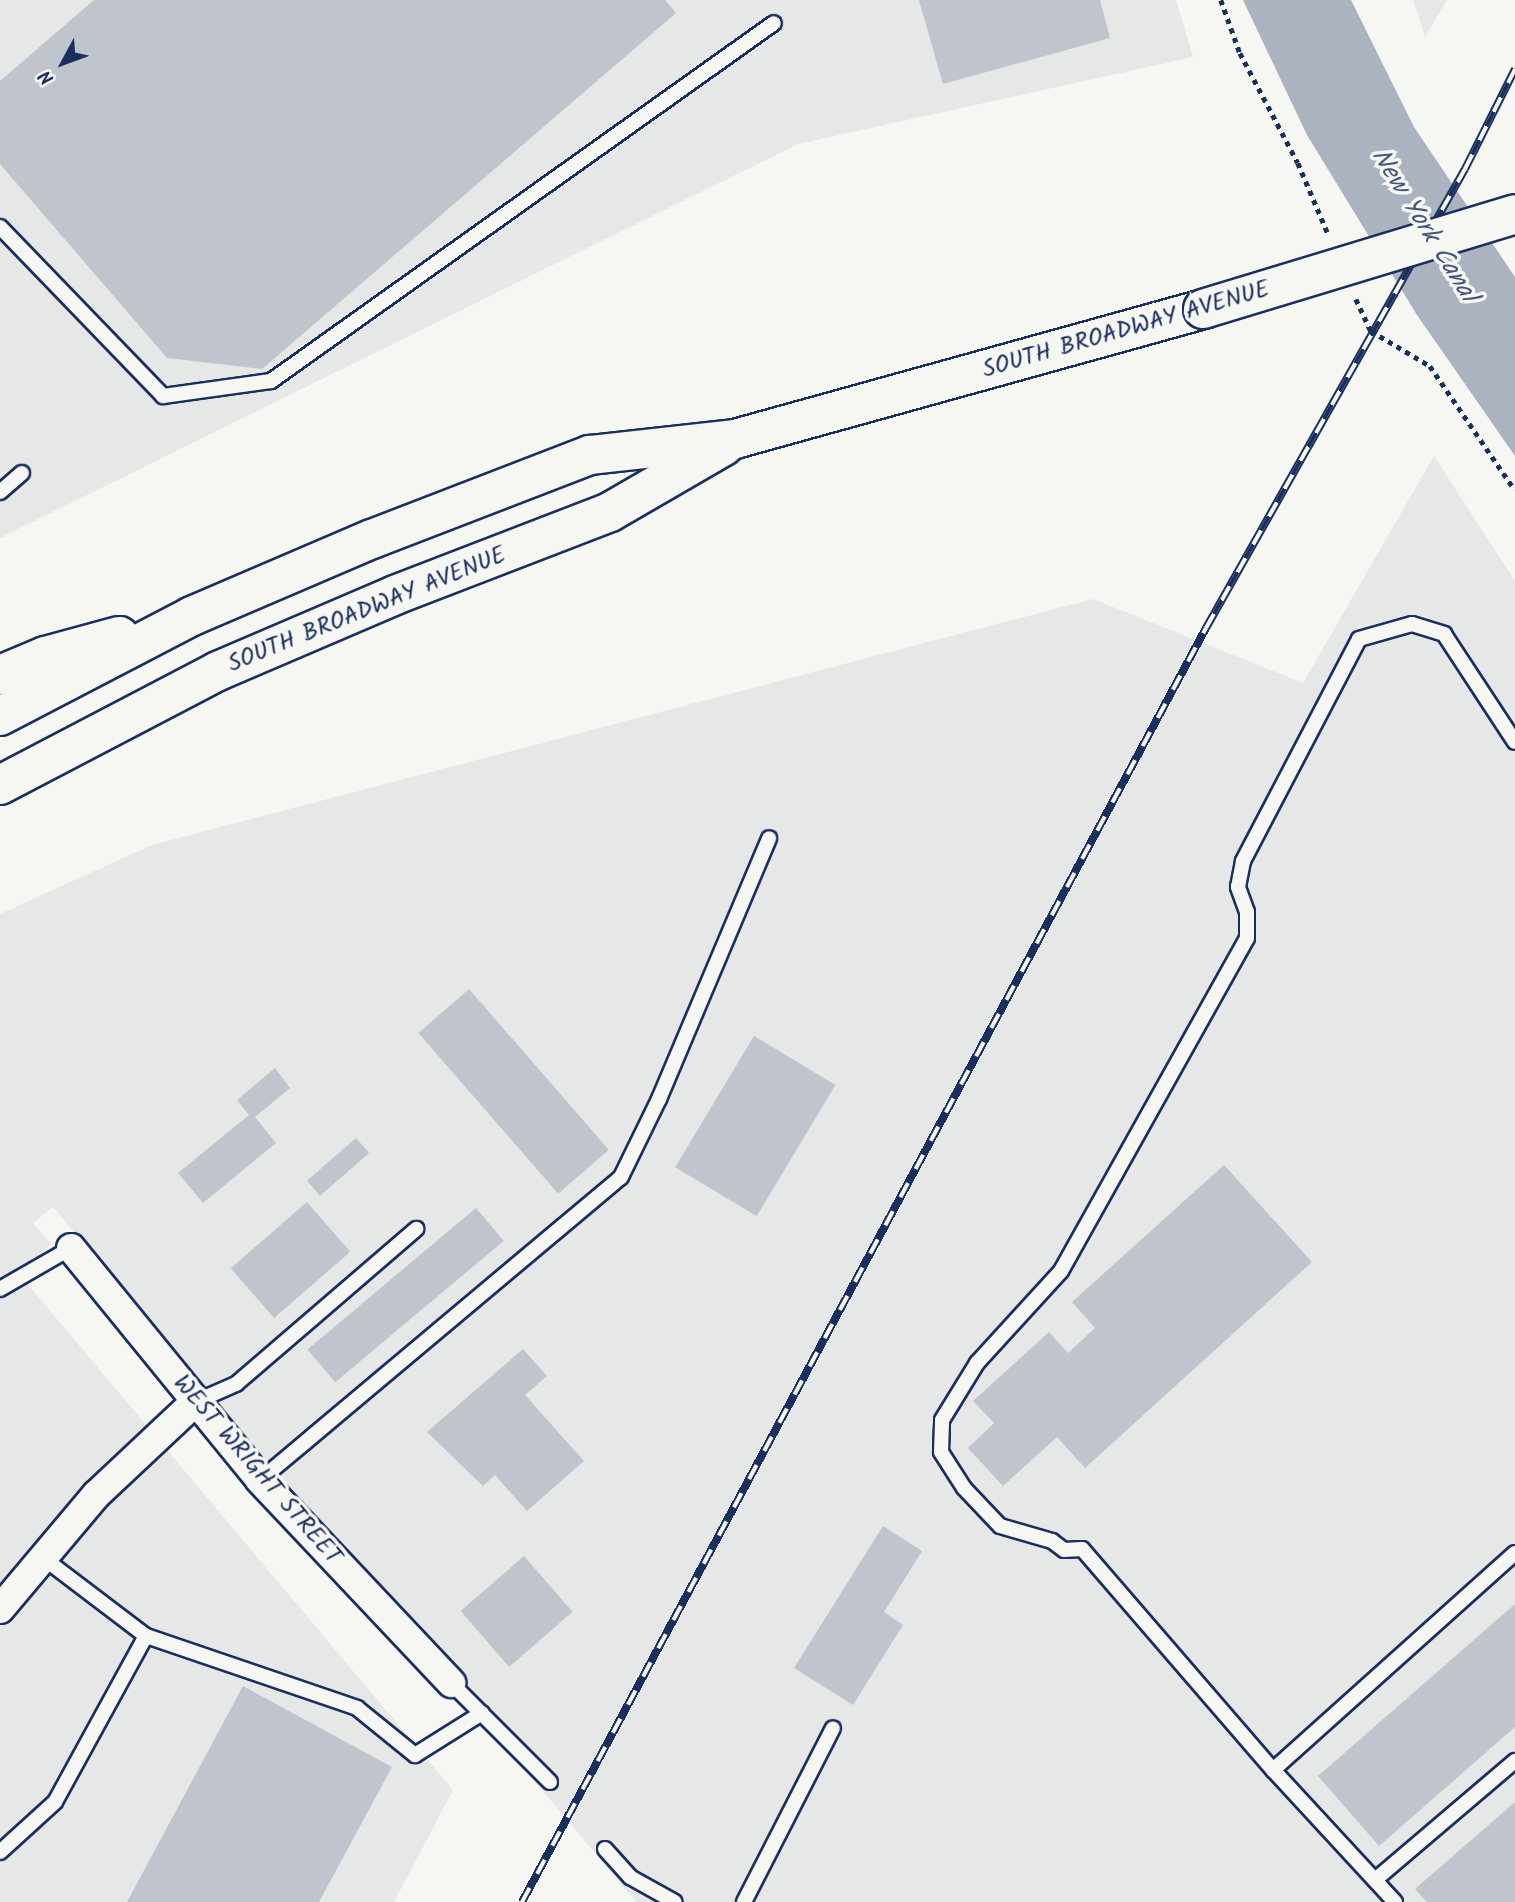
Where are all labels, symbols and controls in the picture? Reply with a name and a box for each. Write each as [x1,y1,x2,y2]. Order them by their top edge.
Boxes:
north arrow [28,28,98,98]
text: N [32,62,62,91]
water label: New York Canal [1363,143,1483,309]
street label: SOUTH BROADWAY AVENUE [979,275,1273,385]
street label: SOUTH BROADWAY AVENUE [224,541,510,679]
street label: WEST WRIGHT STREET [167,1369,347,1571]

